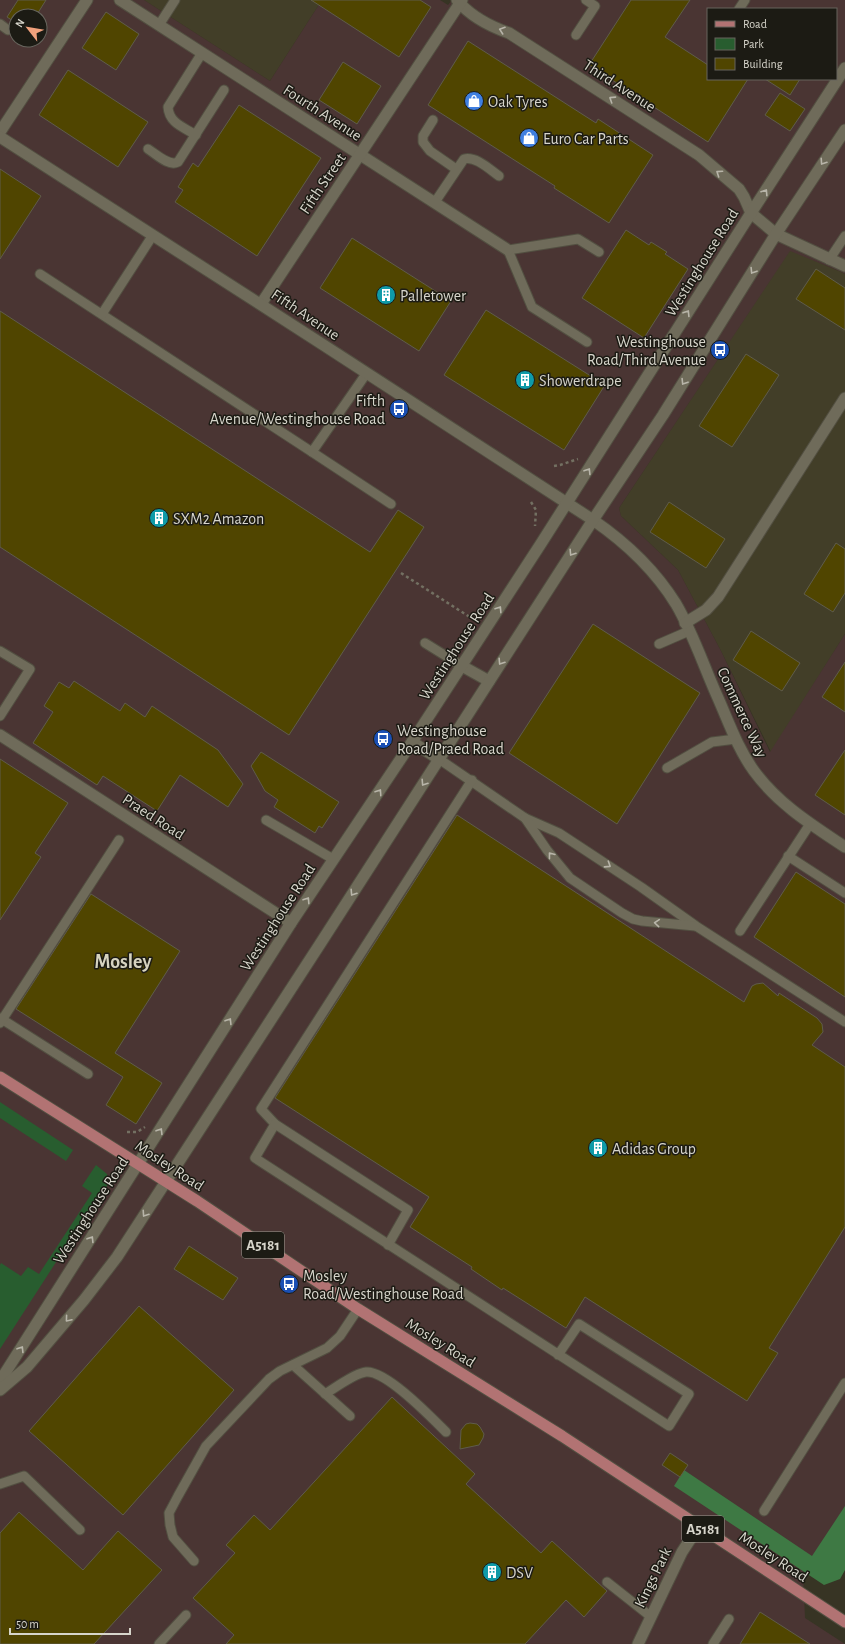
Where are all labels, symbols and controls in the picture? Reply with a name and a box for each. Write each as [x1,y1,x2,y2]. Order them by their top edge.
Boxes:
north arrow [8,8,48,48]
legend [707,8,837,80]
text: N [13,17,27,29]
text: Road [743,18,767,30]
one-way arrow [498,27,505,35]
text: Park [743,38,764,50]
street label: Third Avenue [580,57,658,115]
text: Building [743,58,783,70]
street label: Fourth Avenue [280,82,365,144]
shop icon: Oak Tyres [463,90,485,112]
place label: Oak Tyres [488,94,548,111]
one-way arrow [609,96,616,104]
shop icon: Euro Car Parts [518,127,540,149]
place label: Euro Car Parts [543,131,629,147]
street label: Fifth Street [297,150,349,217]
one-way arrow [821,158,828,165]
one-way arrow [716,171,723,178]
one-way arrow [760,189,768,196]
street label: Westinghouse Road [662,206,741,319]
one-way arrow [750,267,757,274]
building icon: Palletower [375,284,397,306]
street label: Fifth Avenue [268,286,342,343]
place label: Palletower [400,288,467,304]
one-way arrow [683,310,690,317]
place label: Westinghouse Road/Third Avenue [587,334,706,368]
bus stop icon: Westinghouse Road/Third Avenue [709,339,731,361]
building icon: Showerdrape [514,369,536,391]
place label: Showerdrape [539,373,622,389]
one-way arrow [681,378,688,385]
place label: Fifth Avenue/Westinghouse Road [210,393,385,427]
bus stop icon: Fifth Avenue/Westinghouse Road [388,398,410,420]
one-way arrow [583,468,590,475]
building icon: SXM2 Amazon [148,507,170,529]
place label: SXM2 Amazon [173,511,264,527]
one-way arrow [569,549,576,556]
street label: Westinghouse Road [416,590,497,703]
one-way arrow [494,606,501,613]
one-way arrow [499,658,506,665]
street label: Commerce Way [713,665,770,760]
place label: Westinghouse Road/Praed Road [397,723,504,757]
bus stop icon: Westinghouse Road/Praed Road [372,728,394,750]
one-way arrow [421,779,428,786]
one-way arrow [374,789,382,796]
street label: Praed Road [119,791,187,843]
one-way arrow [548,853,555,860]
one-way arrow [603,860,610,867]
street label: Westinghouse Road [237,861,318,974]
one-way arrow [351,889,358,896]
one-way arrow [302,897,310,904]
one-way arrow [654,918,661,927]
district label: Mosley [95,952,151,972]
one-way arrow [225,1018,232,1025]
one-way arrow [155,1128,163,1135]
building icon: Adidas Group [587,1137,609,1159]
street label: Mosley Road [132,1138,207,1195]
place label: Adidas Group [612,1141,696,1157]
street label: Westinghouse Road [50,1154,131,1267]
one-way arrow [142,1210,150,1217]
road number: A5181 [242,1232,284,1258]
one-way arrow [86,1236,94,1243]
place label: Mosley Road/Westinghouse Road [303,1268,463,1302]
bus stop icon: Mosley Road/Westinghouse Road [278,1273,300,1295]
one-way arrow [66,1315,73,1322]
street label: Mosley Road [402,1315,478,1371]
one-way arrow [17,1346,24,1353]
road number: A5181 [682,1516,724,1542]
street label: Mosley Road [736,1529,811,1586]
street label: Kings Park [631,1544,675,1610]
building icon: DSV [481,1561,503,1583]
place label: DSV [506,1565,533,1581]
scale bar [10,1610,130,1636]
text: 50 m [16,1618,39,1630]

